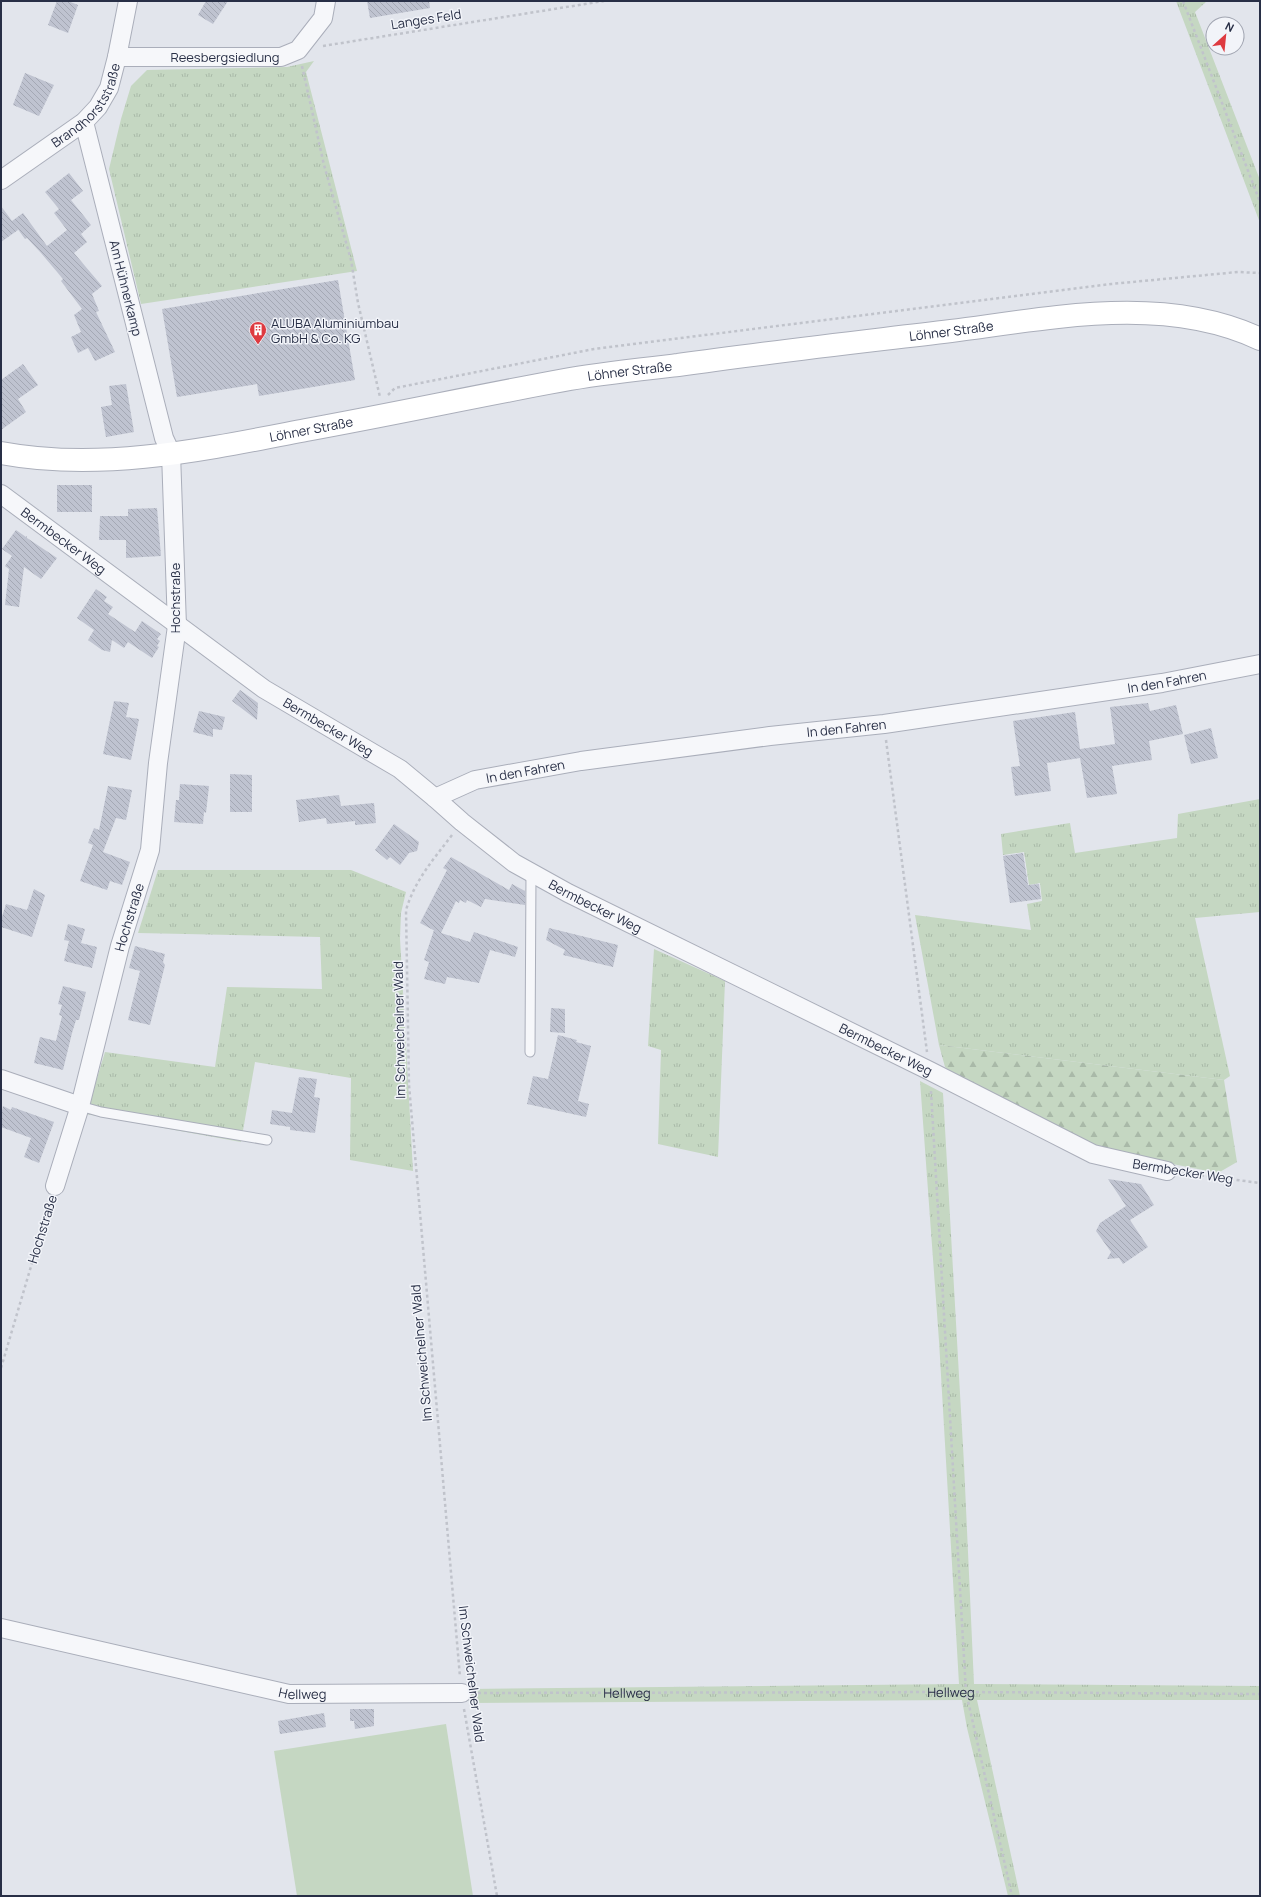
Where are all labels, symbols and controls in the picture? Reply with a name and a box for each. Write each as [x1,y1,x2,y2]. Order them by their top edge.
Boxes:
street label: Langes Feld [390,5,462,33]
north arrow [1205,16,1245,56]
text: N [1223,18,1237,35]
street label: Reesbergsiedlung [170,48,280,66]
street label: Brandhorststraße [47,61,124,151]
street label: Am Hühnerkamp [105,238,147,338]
place label: ALUBA Aluminiumbau GmbH & Co. KG [271,314,399,347]
street label: Löhner Straße [908,316,995,345]
building icon: ALUBA Aluminiumbau GmbH & Co. KG [248,320,268,345]
street label: Löhner Straße [586,357,673,385]
street label: Löhner Straße [268,412,355,446]
street label: Bermbecker Weg [17,503,110,578]
street label: Hochstraße [166,562,184,633]
street label: In den Fahren [1126,666,1208,697]
street label: Bermbecker Weg [280,693,377,760]
street label: In den Fahren [806,715,887,741]
street label: In den Fahren [484,755,566,787]
street label: Bermbecker Weg [546,875,645,937]
street label: Hochstraße [110,880,148,953]
street label: Im Schweichelner Wald [389,961,409,1099]
street label: Bermbecker Weg [836,1019,936,1080]
street label: Bermbecker Weg [1131,1154,1235,1188]
street label: Hochstraße [23,1192,61,1265]
street label: Im Schweichelner Wald [406,1284,436,1422]
street label: Im Schweichelner Wald [455,1605,489,1743]
street label: Hellweg [277,1683,326,1703]
street label: Hellweg [927,1683,975,1701]
street label: Hellweg [603,1684,651,1702]

